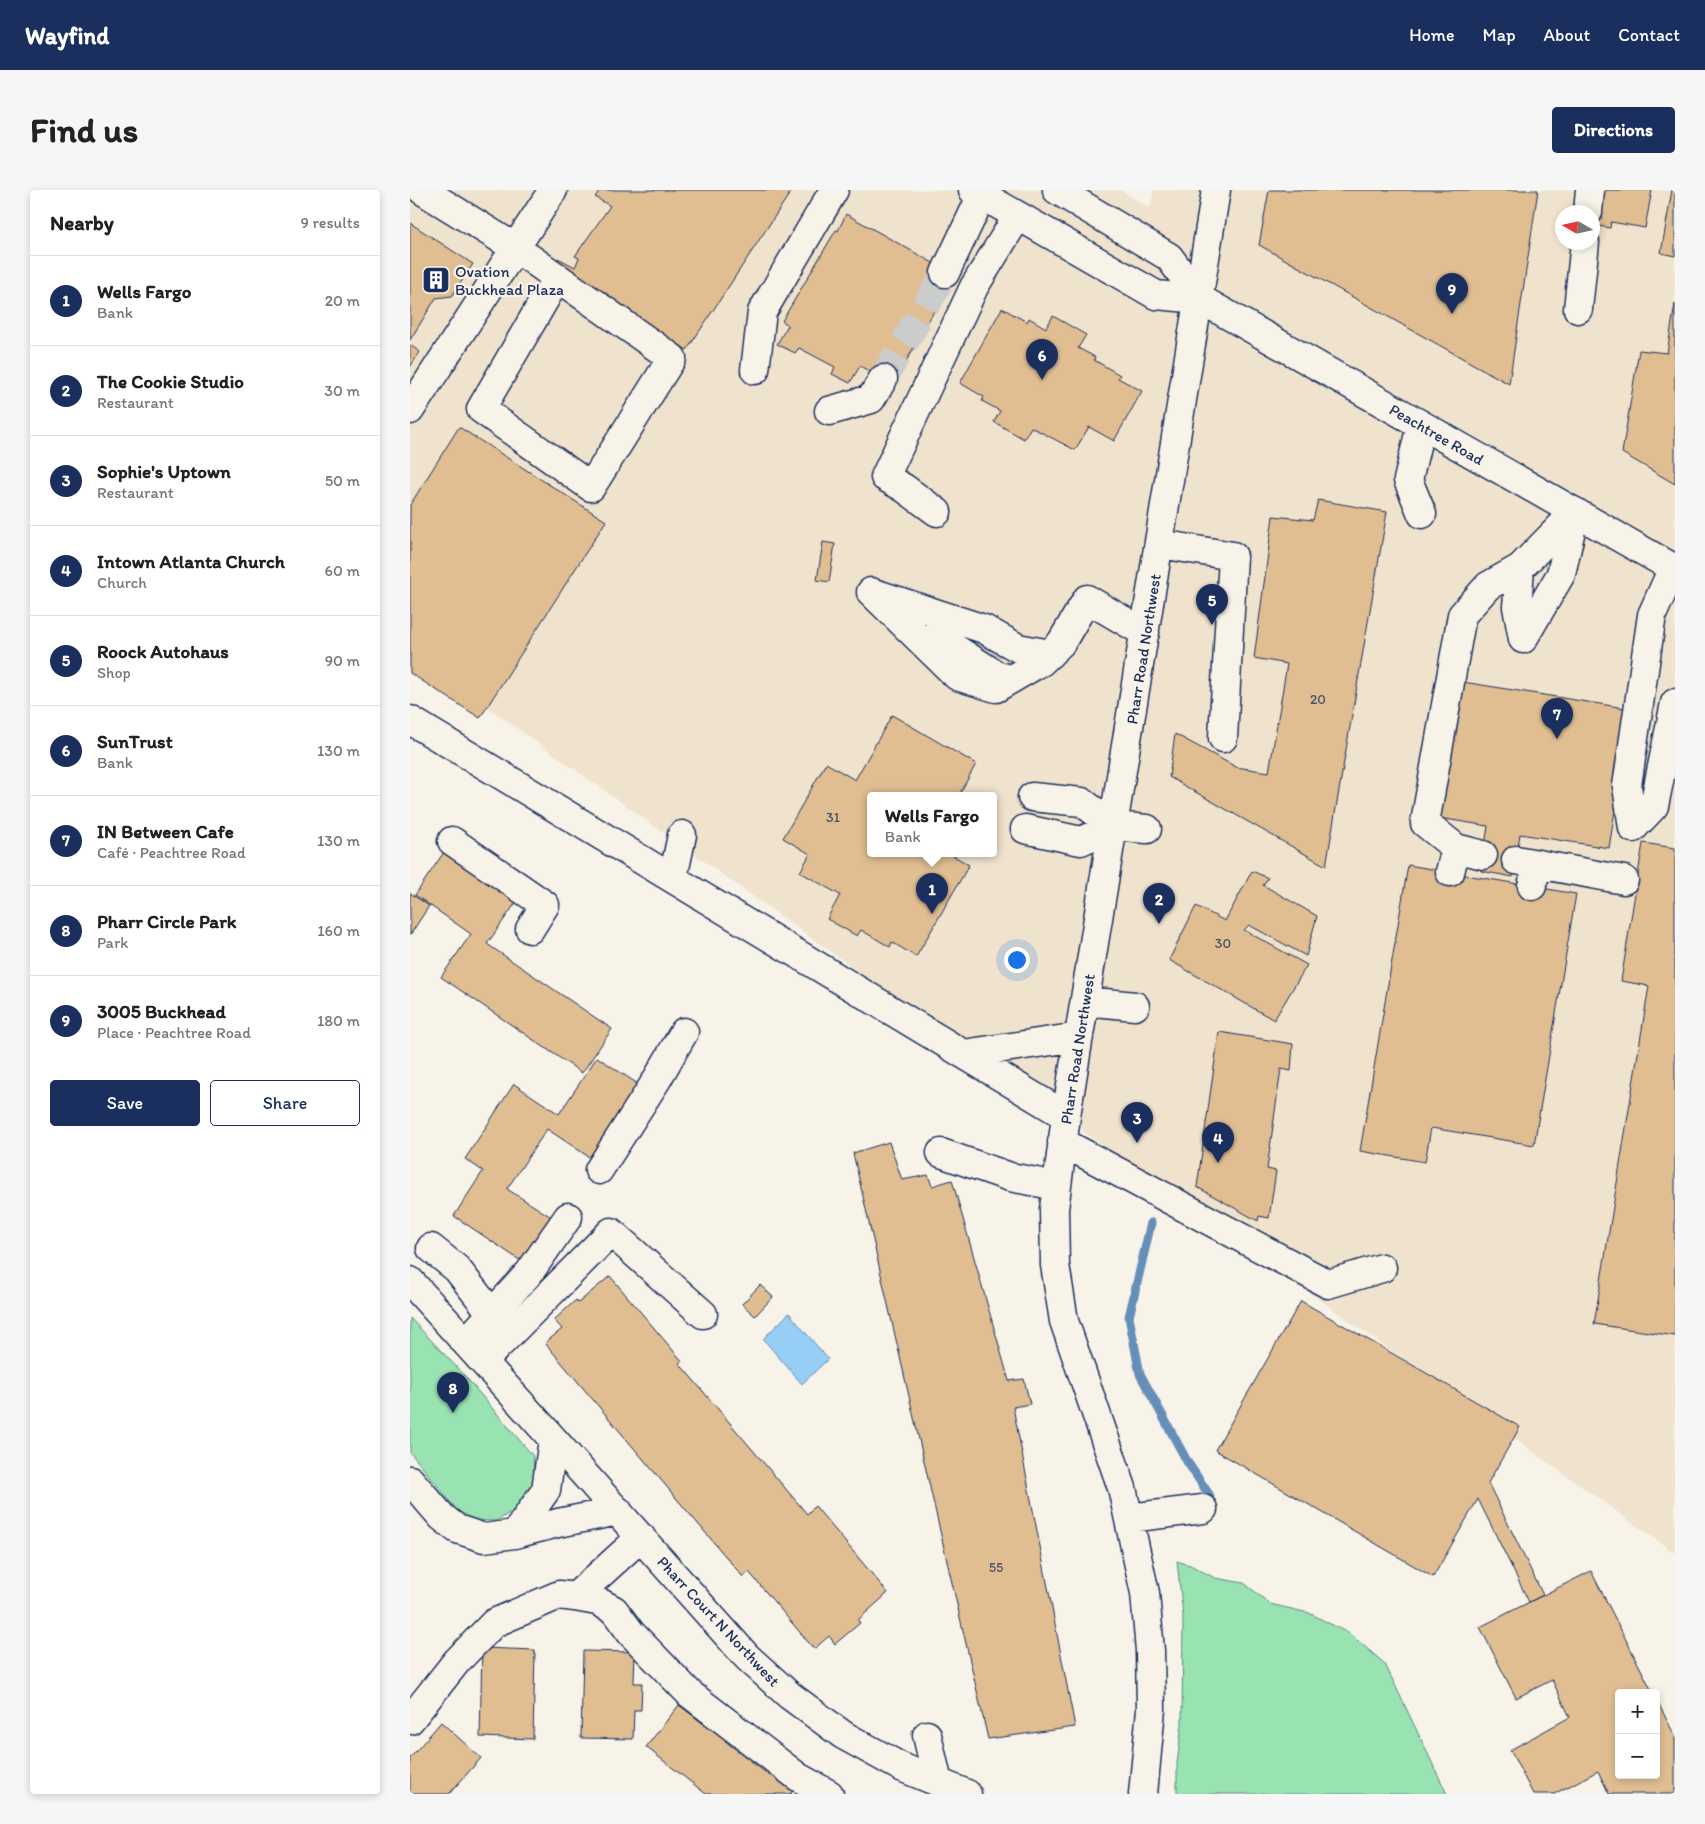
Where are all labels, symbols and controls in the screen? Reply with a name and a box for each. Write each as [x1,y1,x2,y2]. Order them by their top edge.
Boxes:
text: Wayfind [25,21,109,50]
text: Home [1409,24,1455,46]
text: Map [1483,24,1516,46]
text: About [1544,24,1590,46]
text: Contact [1618,24,1680,46]
button: Directions [1552,107,1675,153]
text: Find us [30,109,138,151]
north arrow [1555,205,1600,250]
text: Nearby [50,210,114,235]
text: 9 results [301,213,360,232]
place label: Ovation Buckhead Plaza [455,262,564,299]
building icon: Ovation Buckhead Plaza [421,265,451,295]
pin: 9 [1436,273,1468,314]
text: Wells Fargo [97,280,191,303]
text: 1 [62,291,70,310]
text: 20 m [325,291,360,310]
text: Bank [97,303,133,322]
pin: 6 [1026,339,1058,380]
text: The Cookie Studio [97,370,244,393]
text: 2 [62,381,70,400]
text: 30 m [324,381,360,400]
text: Restaurant [97,393,174,412]
street label: Peachtree Road [1386,400,1488,469]
text: Sophie's Uptown [97,460,231,483]
text: 3 [62,471,70,490]
text: 50 m [325,471,360,490]
text: Restaurant [97,483,174,502]
text: Intown Atlanta Church [97,550,285,573]
text: 4 [61,561,71,580]
text: 60 m [325,561,360,580]
street label: Pharr Road Northwest [1122,572,1165,726]
text: Church [97,573,147,592]
pin: 5 [1196,584,1228,625]
text: Roock Autohaus [97,640,229,663]
text: 5 [62,651,70,670]
text: 90 m [325,651,360,670]
text: Shop [97,663,131,682]
house number: 20 [1310,691,1326,708]
pin: 7 [1541,698,1573,739]
text: SunTrust [97,730,173,753]
text: 6 [62,741,70,760]
text: 130 m [317,741,360,760]
text: Bank [97,753,133,772]
popup [867,792,997,857]
text: Wells Fargo [885,804,979,827]
house number: 31 [826,809,841,826]
text: IN Between Cafe [97,820,234,843]
text: Bank [885,827,921,846]
text: 7 [62,831,70,850]
text: 130 m [317,831,360,850]
text: Café · Peachtree Road [97,843,246,862]
pin: 1 [916,873,948,914]
pin: 2 [1143,883,1175,924]
text: Pharr Circle Park [97,910,236,933]
text: 8 [62,921,70,940]
text: 160 m [317,921,360,940]
text: Park [97,933,128,952]
house number: 30 [1215,935,1231,952]
your location [1004,947,1030,973]
street label: Pharr Road Northwest [1056,972,1099,1126]
text: 3005 Buckhead [97,1000,226,1023]
text: 9 [62,1011,70,1030]
text: 180 m [317,1011,360,1030]
text: Place · Peachtree Road [97,1023,251,1042]
button: Save [50,1080,200,1126]
button: Share [210,1080,360,1126]
pin: 3 [1121,1102,1153,1143]
pin: 4 [1202,1122,1234,1163]
pin: 8 [437,1372,469,1413]
street label: Pharr Court N Northwest [653,1552,784,1690]
house number: 55 [989,1559,1003,1576]
map controls [1615,1689,1660,1779]
button: + [1615,1689,1660,1734]
button: − [1615,1734,1660,1779]

